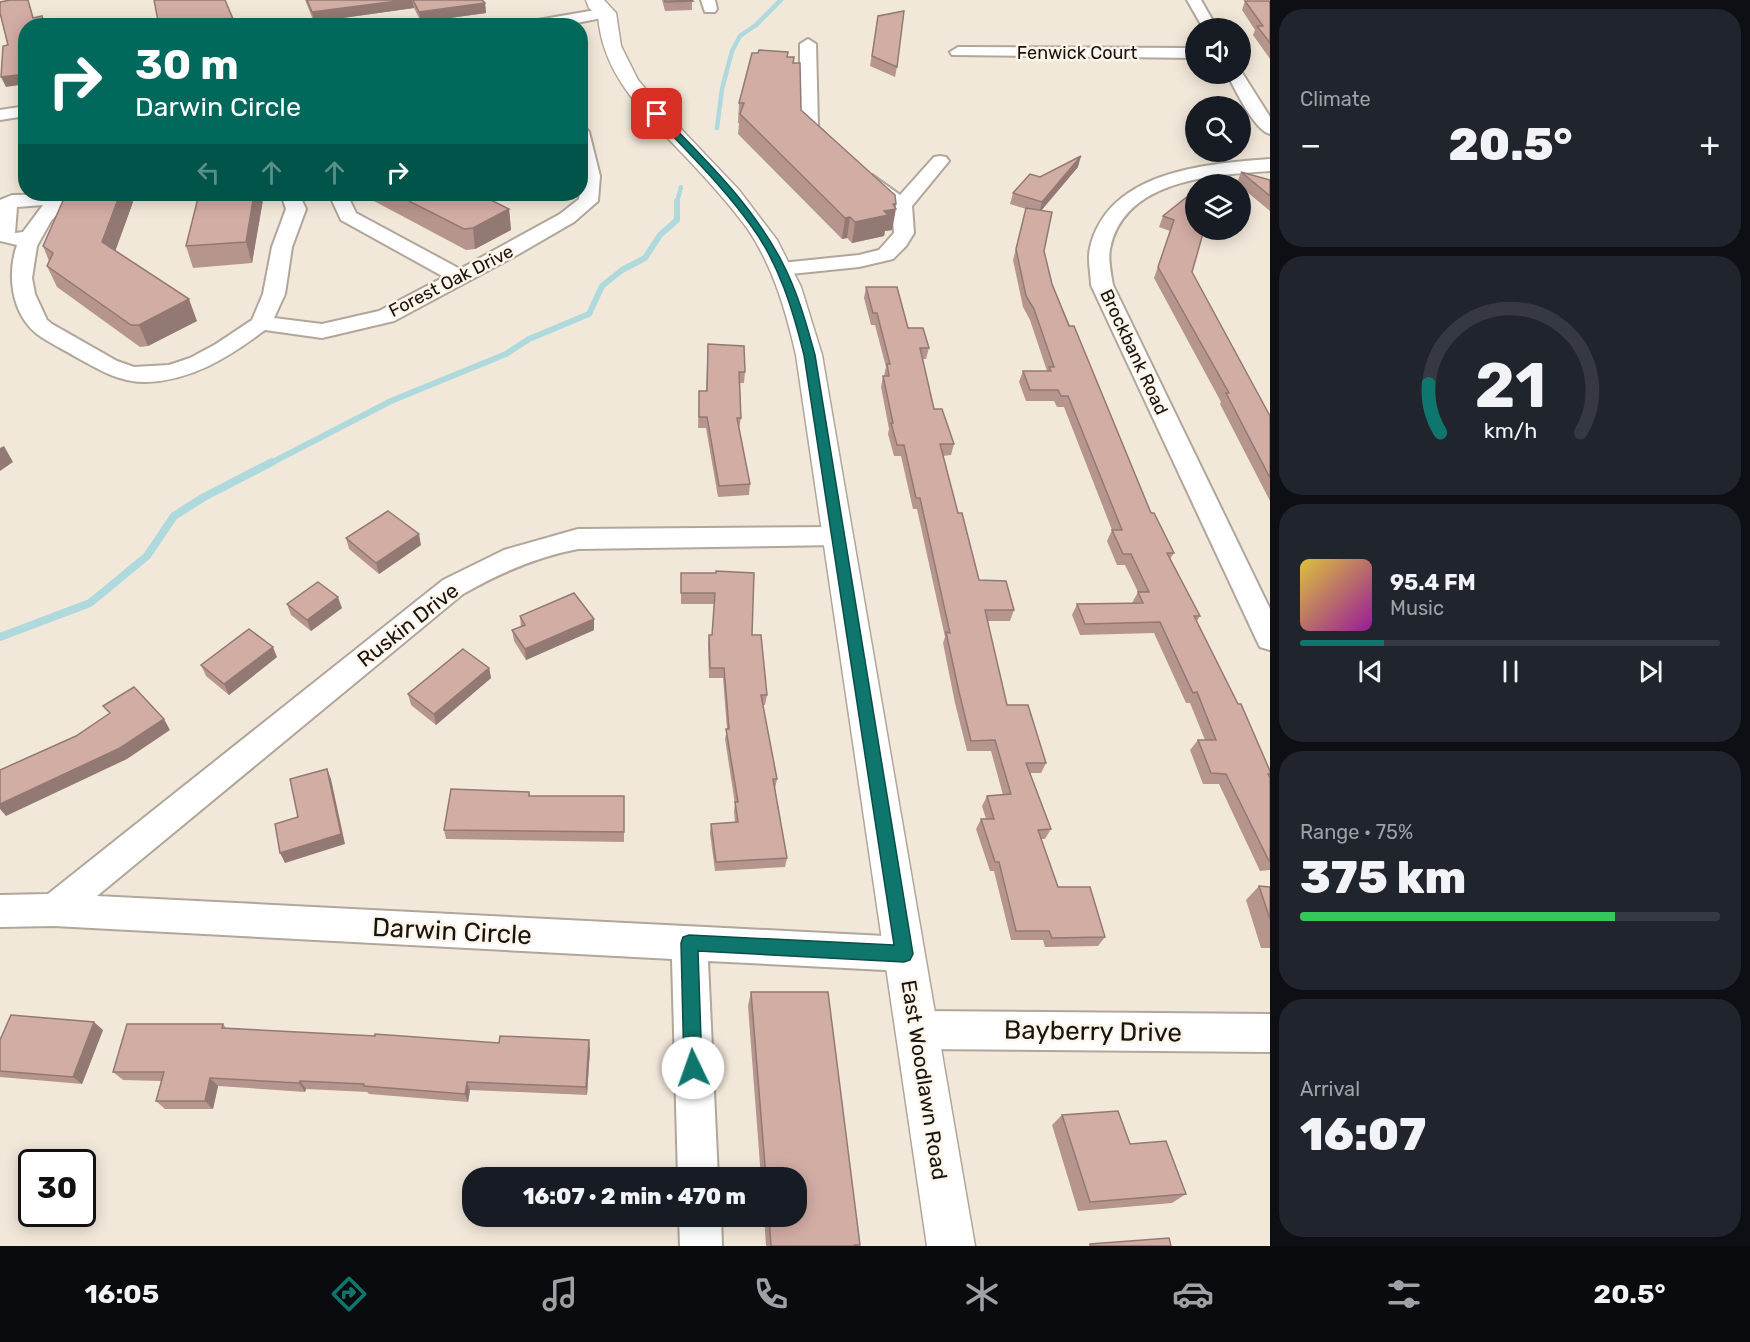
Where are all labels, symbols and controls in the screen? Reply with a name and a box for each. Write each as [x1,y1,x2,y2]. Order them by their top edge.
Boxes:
map controls [1185,18,1251,240]
button: sound [1185,18,1251,84]
text: 30 m [135,40,239,90]
icon: right [36,42,114,120]
street label: Fenwick Court [1017,42,1137,64]
text: Climate [1300,87,1371,111]
pin [631,88,682,139]
text: Darwin Circle [135,91,301,123]
button: search [1185,96,1251,162]
icon: arrive [640,97,673,130]
text: 20.5° [1448,118,1573,171]
text: − [1300,125,1321,164]
text: + [1699,125,1720,164]
icon: left [192,156,225,189]
icon: ahead [255,156,288,189]
icon: ahead [318,156,351,189]
icon: right [381,156,414,189]
button: layers [1185,174,1251,240]
street label: Forest Oak Drive [385,240,517,322]
street label: Brockbank Road [1095,286,1173,418]
text: 21 [1474,349,1546,423]
text: km/h [1483,418,1537,443]
text: 95.4 FM [1390,569,1476,596]
street label: Ruskin Drive [352,577,463,672]
text: Music [1390,596,1444,620]
icon: previous [1354,655,1387,688]
icon: pause [1494,655,1527,688]
icon: next [1634,655,1667,688]
text: Range · 75% [1300,820,1413,844]
text: 375 km [1300,851,1466,904]
street label: Darwin Circle [371,912,533,951]
street label: East Woodlawn Road [896,978,953,1182]
street label: Bayberry Drive [1004,1014,1182,1049]
position arrow [661,1036,725,1100]
text: Arrival [1300,1077,1360,1101]
text: 16:07 [1300,1108,1426,1161]
speed limit sign: 30 [18,1149,96,1227]
text: 16:07 · 2 min · 470 m [523,1183,746,1210]
icon: directions [328,1273,370,1315]
icon: music [539,1273,581,1315]
icon: phone [750,1273,792,1315]
icon: climate [961,1273,1003,1315]
icon: car [1172,1273,1214,1315]
icon: filters [1383,1273,1425,1315]
text: 16:05 [84,1278,159,1310]
text: 20.5° [1594,1278,1666,1310]

